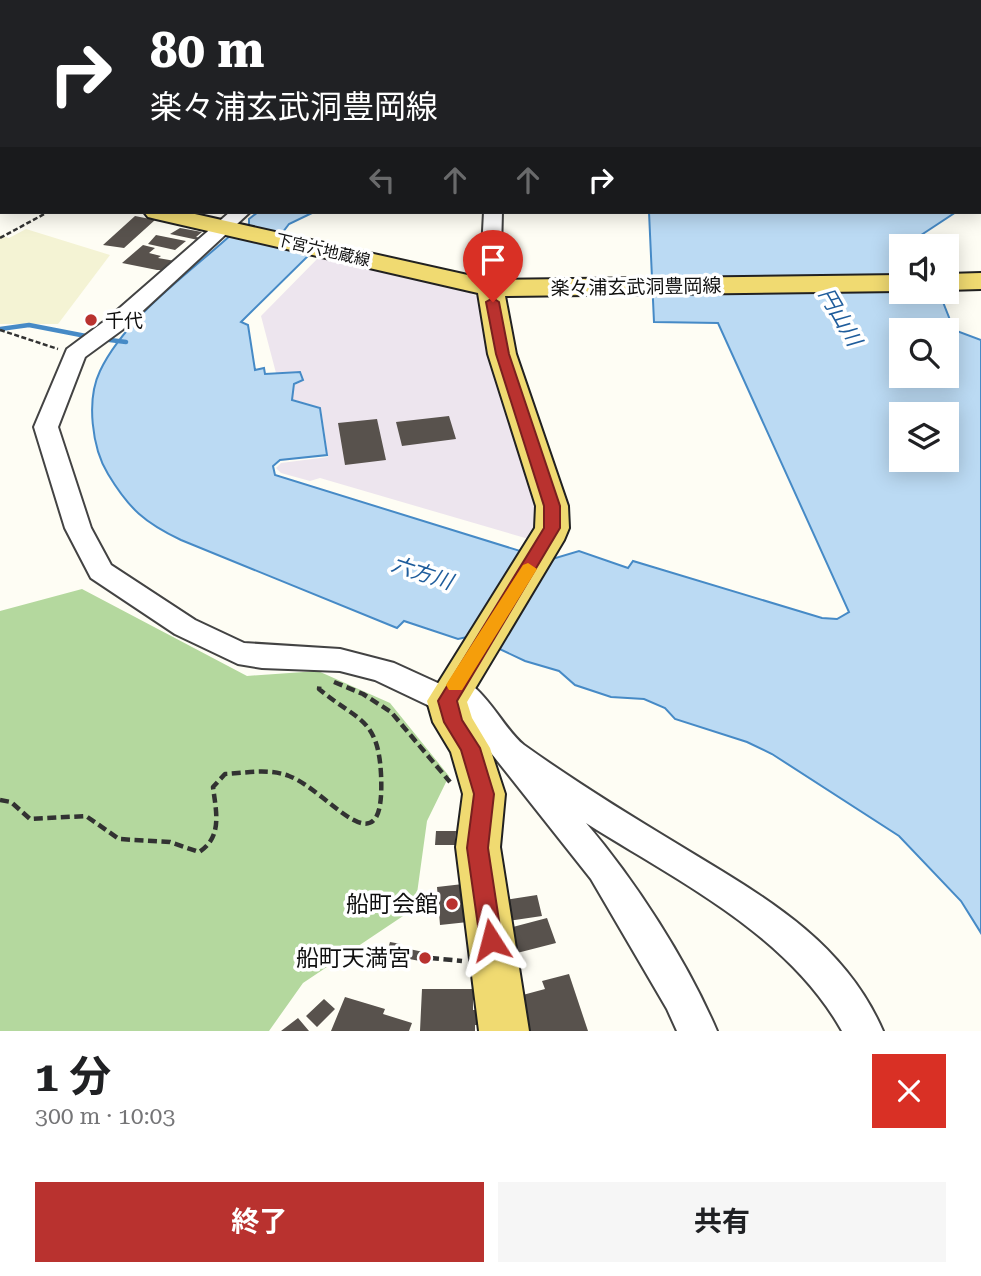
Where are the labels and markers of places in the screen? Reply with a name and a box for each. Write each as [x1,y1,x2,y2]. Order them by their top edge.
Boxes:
pin [463,230,523,302]
place label: 千代 [105,309,143,332]
marker: 千代 [83,312,99,328]
place label: 船町会館 [346,891,438,918]
marker: 船町会館 [444,896,460,912]
place label: 船町天満宮 [296,945,411,972]
marker: 船町天満宮 [417,950,433,966]

